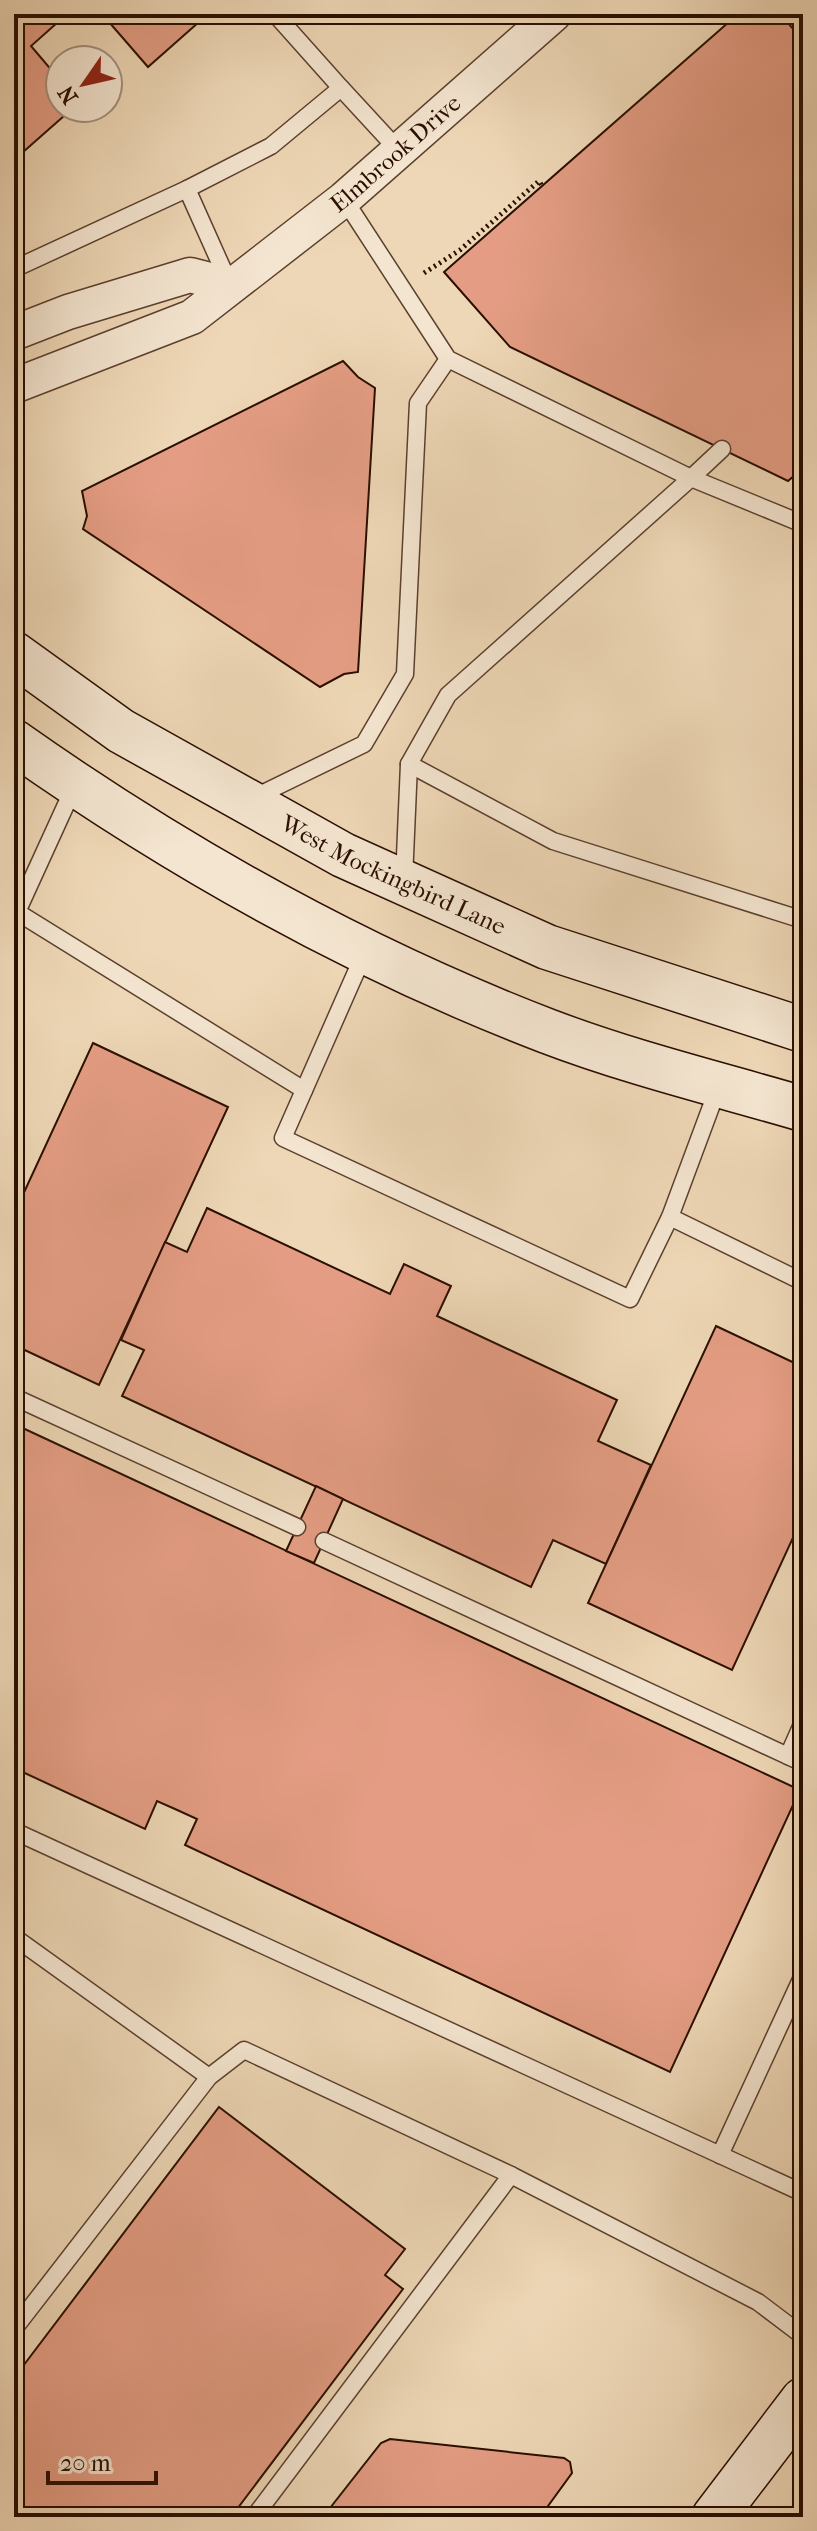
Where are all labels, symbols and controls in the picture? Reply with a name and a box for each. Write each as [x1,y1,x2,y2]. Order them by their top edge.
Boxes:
north arrow [44,44,124,124]
text: N [53,80,84,109]
street label: Elmbrook Drive [325,89,466,218]
street label: West Mockingbird Lane [275,809,510,941]
scale bar [48,2435,156,2485]
text: 20 m [60,2449,111,2477]

